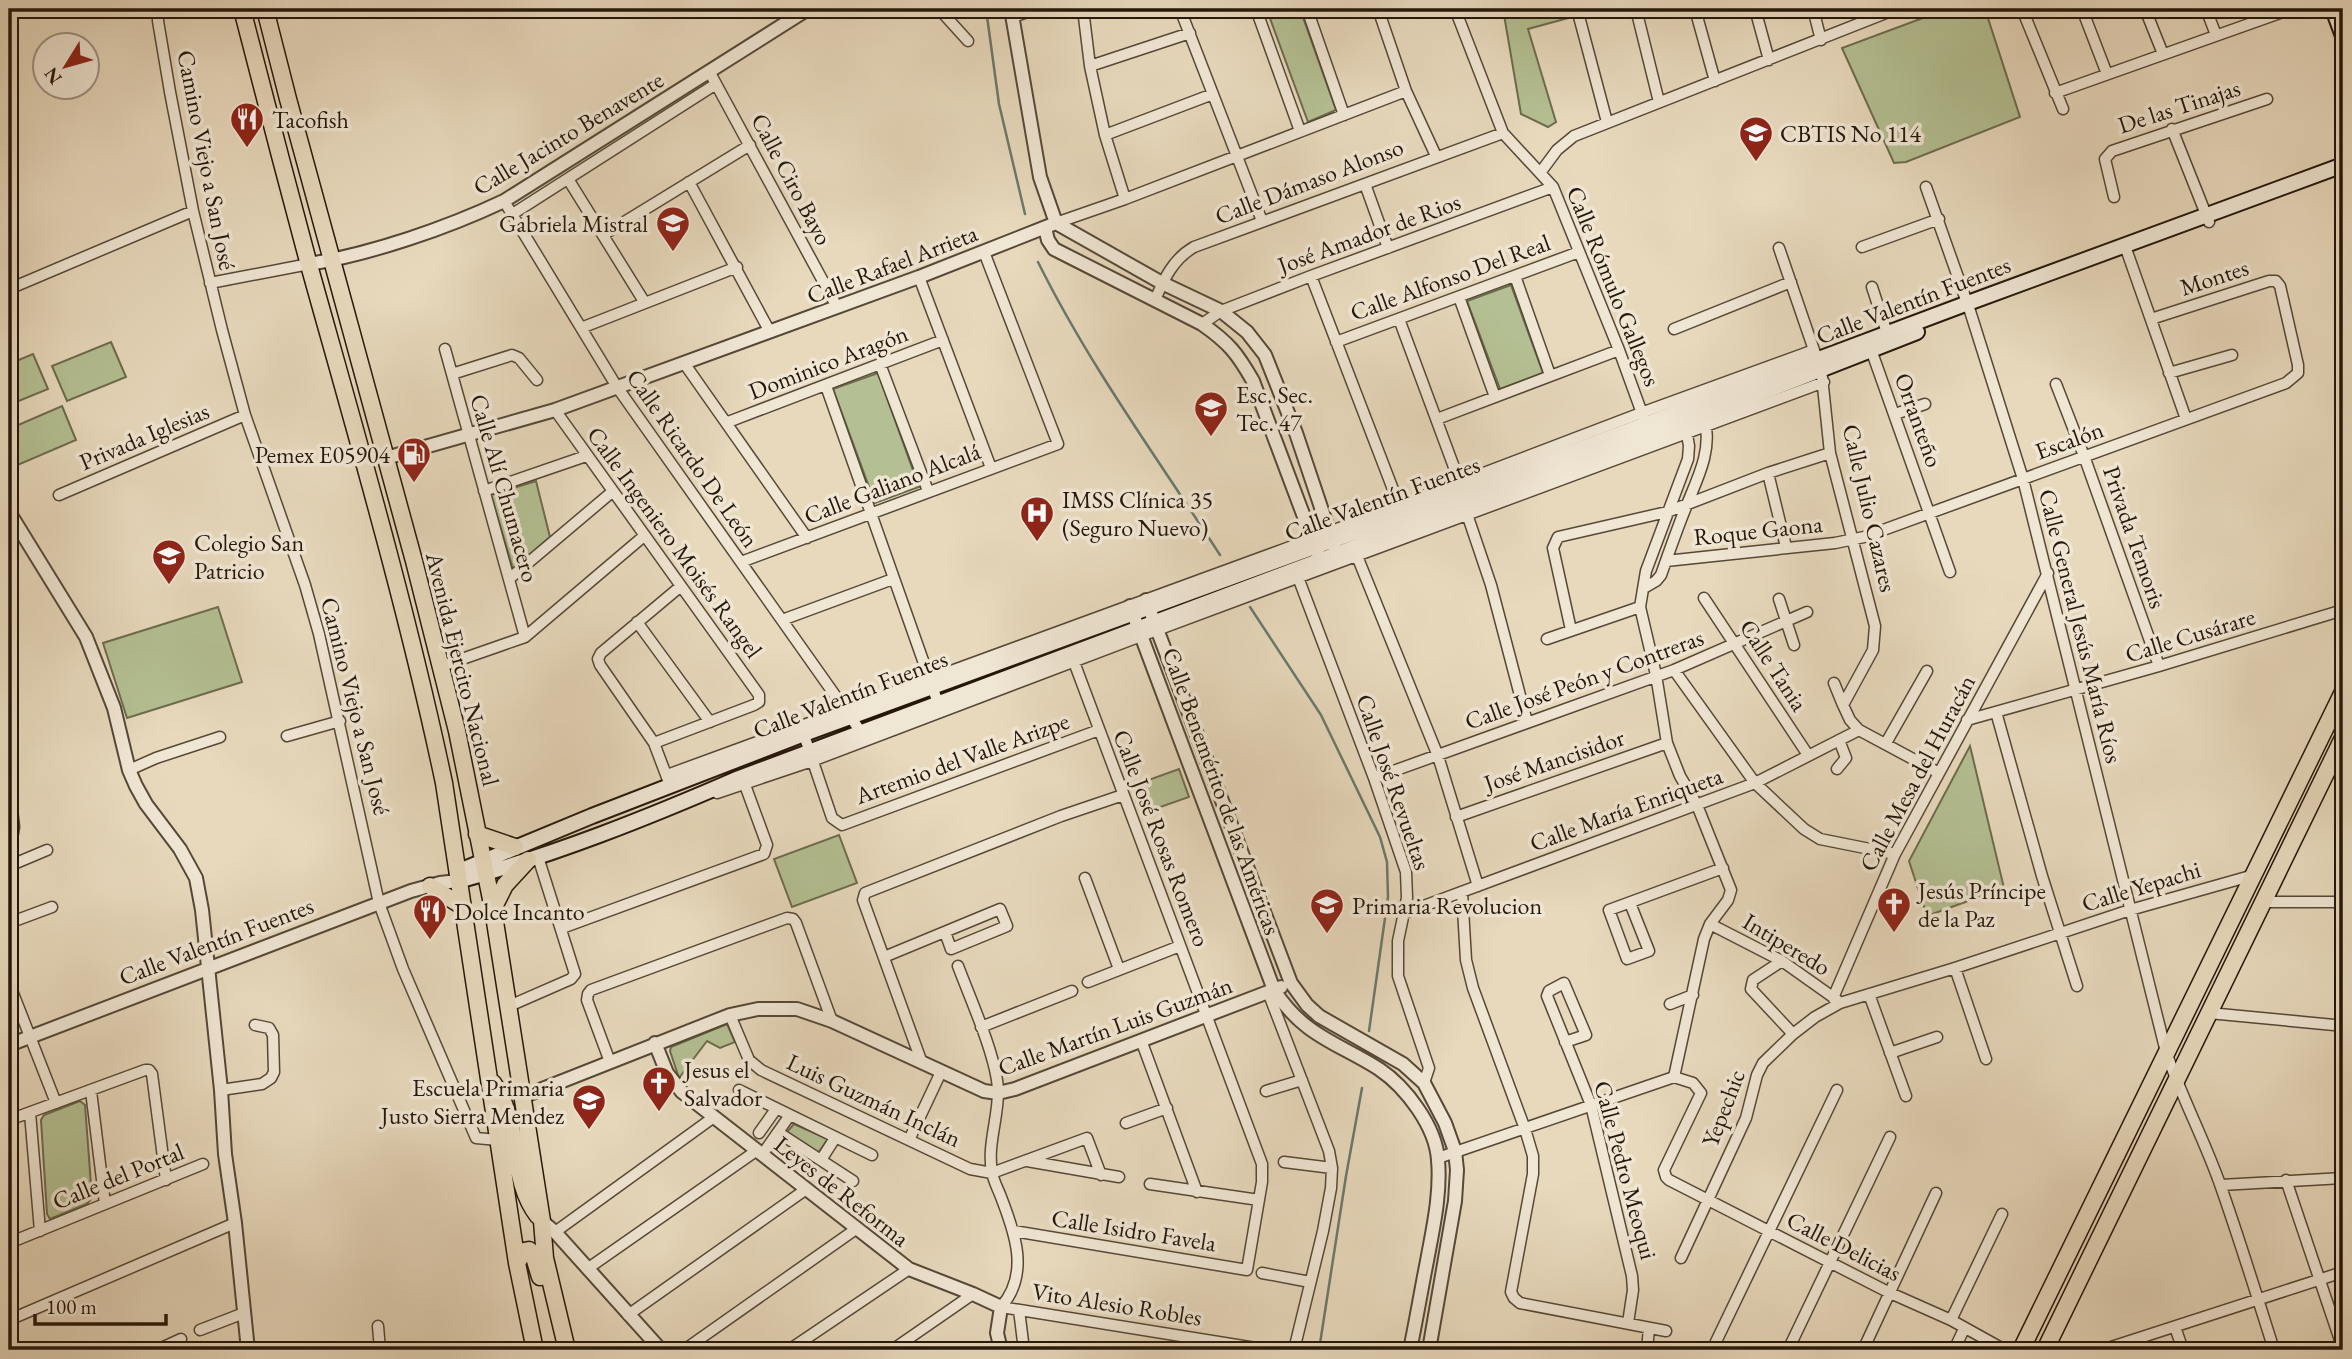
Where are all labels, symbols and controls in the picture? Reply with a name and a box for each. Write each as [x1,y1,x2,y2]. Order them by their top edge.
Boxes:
north arrow [32,32,102,102]
street label: Camino Viejo a San José [170,47,244,273]
text: N [38,62,67,90]
street label: Calle Jacinto Benavente [467,64,669,202]
street label: De las Tinajas [2114,72,2244,140]
restaurant icon: Tacofish [228,100,266,149]
place label: Tacofish [272,104,349,135]
street label: Calle Ciro Bayo [744,108,840,250]
school or university icon: CBTIS No 114 [1737,114,1775,163]
place label: CBTIS No 114 [1780,118,1922,149]
street label: Calle Dámaso Alonso [1210,131,1408,231]
street label: Calle Rómulo Gallegos [1560,181,1668,391]
street label: José Amador de Rios [1271,186,1465,281]
school or university icon: Gabriela Mistral [654,204,692,253]
place label: Gabriela Mistral [499,208,648,239]
street label: Calle Rafael Arrieta [802,217,982,311]
street label: Calle Alfonso Del Real [1346,226,1554,328]
street label: Calle Valentín Fuentes [1811,249,2015,351]
street label: Montes [2176,251,2252,303]
street label: Dominico Aragón [744,317,912,407]
street label: Calle Ricardo De León [620,363,766,554]
street label: Orranteño [1888,369,1950,471]
place label: Esc. Sec. Tec. 47 [1236,379,1313,438]
school or university icon: Esc. Sec. Tec. 47 [1192,389,1230,438]
street label: Calle Alí Chumacero [463,390,547,586]
street label: Privada Iglesias [74,395,214,477]
street label: Escalón [2031,413,2108,467]
street label: Calle Ingeniero Moisés Rangel [580,420,770,664]
street label: Calle Julio Cazares [1836,421,1904,595]
fuel station icon: Pemex E05904 [395,435,433,484]
street label: Calle Galiano Alcalá [799,435,985,531]
place label: Pemex E05904 [255,439,390,470]
street label: Calle Valentín Fuentes [1280,448,1484,548]
street label: Privada Temoris [2096,462,2174,612]
place label: IMSS Clínica 35 (Seguro Nuevo) [1062,484,1213,543]
street label: Calle General Jesús María Ríos [2032,486,2130,766]
hospital icon: IMSS Clínica 35 (Seguro Nuevo) [1018,494,1056,543]
street label: Roque Gaona [1692,508,1824,552]
place label: Colegio San Patricio [194,527,304,586]
school or university icon: Colegio San Patricio [150,537,188,586]
street label: Avenida Ejercito Nacional [419,548,507,789]
street label: Camino Viejo a San José [314,594,398,818]
street label: Calle Cusárare [2121,601,2259,669]
street label: Calle Tania [1733,613,1815,717]
street label: Calle José Peón y Contreras [1460,621,1708,737]
street label: Calle Valentín Fuentes [748,643,952,745]
street label: Calle Benemérito de las Américas [1156,643,1288,939]
street label: Calle Mesa del Huracán [1852,669,1982,877]
street label: Calle José Revueltas [1349,690,1439,874]
street label: Artemio del Valle Arizpe [850,705,1073,811]
street label: José Mancisidor [1478,721,1628,799]
street label: Calle José Rosas Romero [1106,725,1218,951]
street label: Calle María Enriqueta [1525,760,1727,858]
street label: Calle Yepachi [2078,853,2204,919]
place label: Jesús Príncipe de la Paz [1916,875,2046,934]
church icon: Jesús Príncipe de la Paz [1875,885,1913,934]
school or university icon: Primaria Revolucion [1308,886,1346,935]
street label: Calle Valentín Fuentes [114,890,318,992]
place label: Primaria Revolucion [1352,890,1543,921]
restaurant icon: Dolce Incanto [411,892,449,941]
place label: Dolce Incanto [454,896,585,927]
street label: Intiperedo [1737,906,1837,982]
street label: Calle Martín Luis Guzmán [994,969,1237,1083]
street label: Luis Guzmán Inclán [782,1046,966,1154]
place label: Jesus el Salvador [682,1054,762,1113]
church icon: Jesus el Salvador [640,1064,678,1113]
street label: Yepechic [1694,1065,1752,1151]
place label: Escuela Primaria Justo Sierra Mendez [379,1072,564,1131]
street label: Calle Pedro Meoqui [1587,1077,1665,1263]
school or university icon: Escuela Primaria Justo Sierra Mendez [570,1082,608,1131]
street label: Leyes de Reforma [768,1129,916,1254]
street label: Calle del Portal [48,1135,189,1216]
street label: Calle Isidro Favela [1049,1202,1219,1258]
street label: Calle Delicias [1782,1204,1906,1288]
street label: Vito Alesio Robles [1030,1275,1204,1333]
scale bar [35,1282,166,1326]
text: 100 m [46,1293,97,1320]

